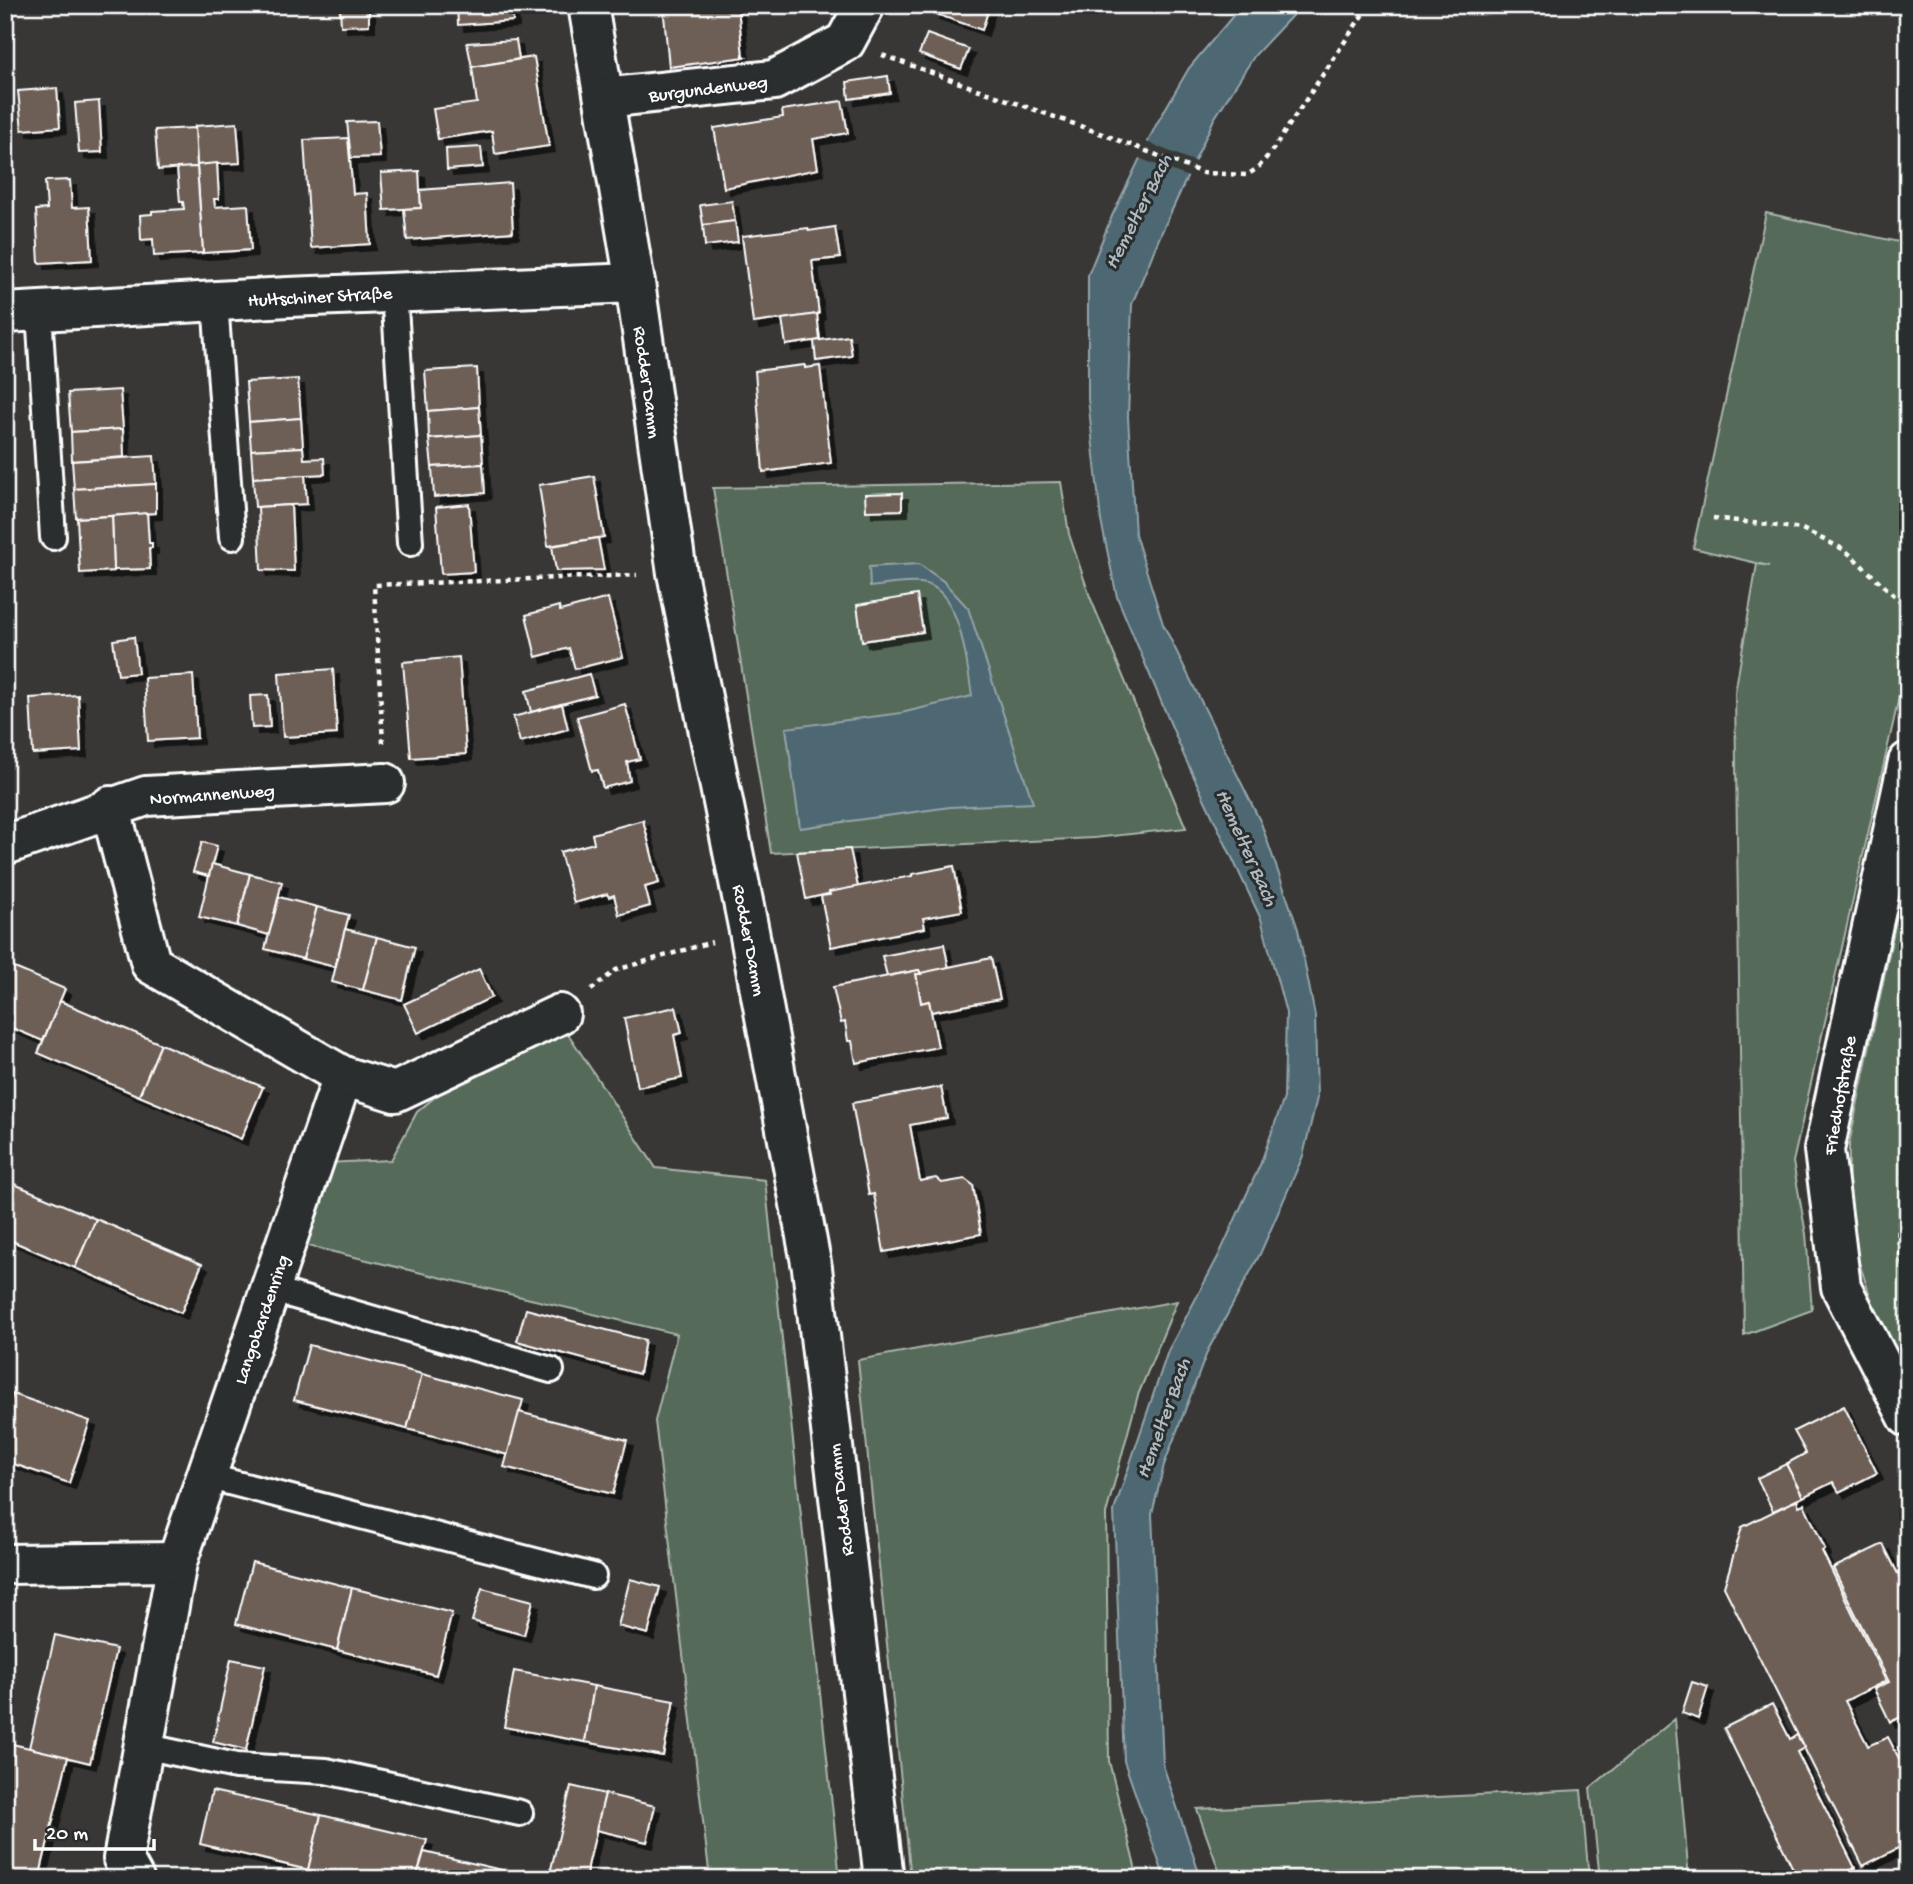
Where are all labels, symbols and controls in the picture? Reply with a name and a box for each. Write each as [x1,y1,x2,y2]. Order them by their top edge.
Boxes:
street label: Burgundenweg [647,72,769,109]
water label: Hemelter Bach [1100,150,1180,274]
street label: Hultschiner Straße [247,283,393,314]
street label: Rodder Damm [626,325,665,441]
street label: Normannenweg [149,781,276,812]
water label: Hemelter Bach [1208,786,1282,912]
street label: Rodder Damm [725,883,770,999]
street label: Friedhofstraße [1819,1034,1863,1158]
street label: Langobardenring [230,1252,296,1388]
water label: Hemelter Bach [1132,1355,1199,1483]
street label: Rodder Damm [824,1442,861,1557]
scale bar [35,1807,154,1851]
text: 20 m [46,1823,88,1848]

